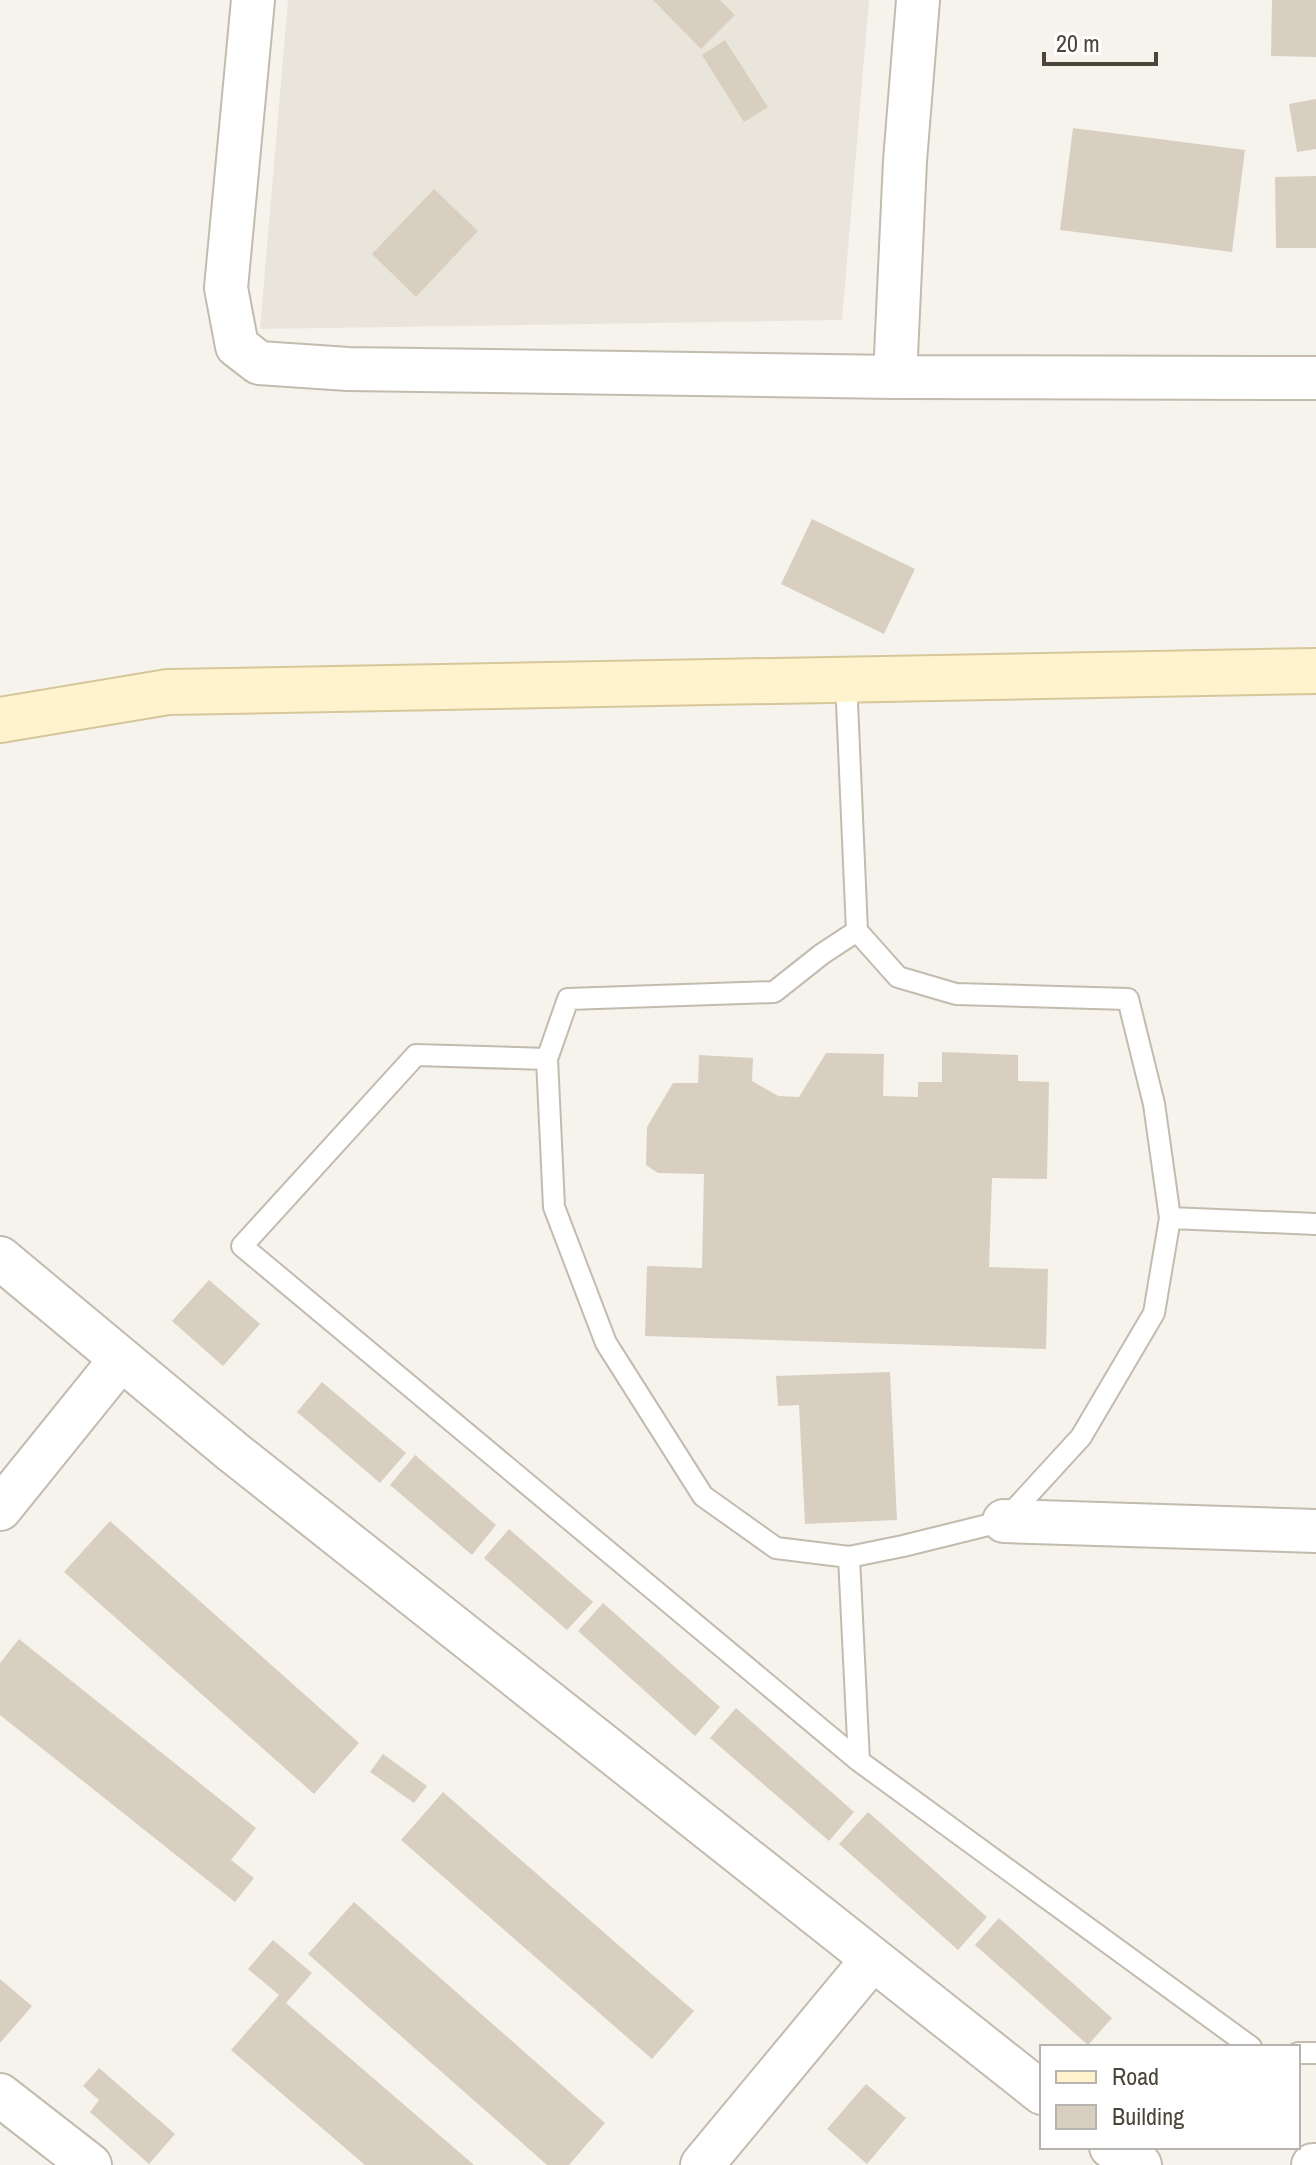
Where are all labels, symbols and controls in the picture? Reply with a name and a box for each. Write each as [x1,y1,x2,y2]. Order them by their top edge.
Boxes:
scale bar [1044,16,1156,66]
text: 20 m [1056,27,1100,59]
legend [1040,2045,1300,2149]
text: Road [1112,2060,1159,2092]
text: Building [1112,2100,1184,2132]

